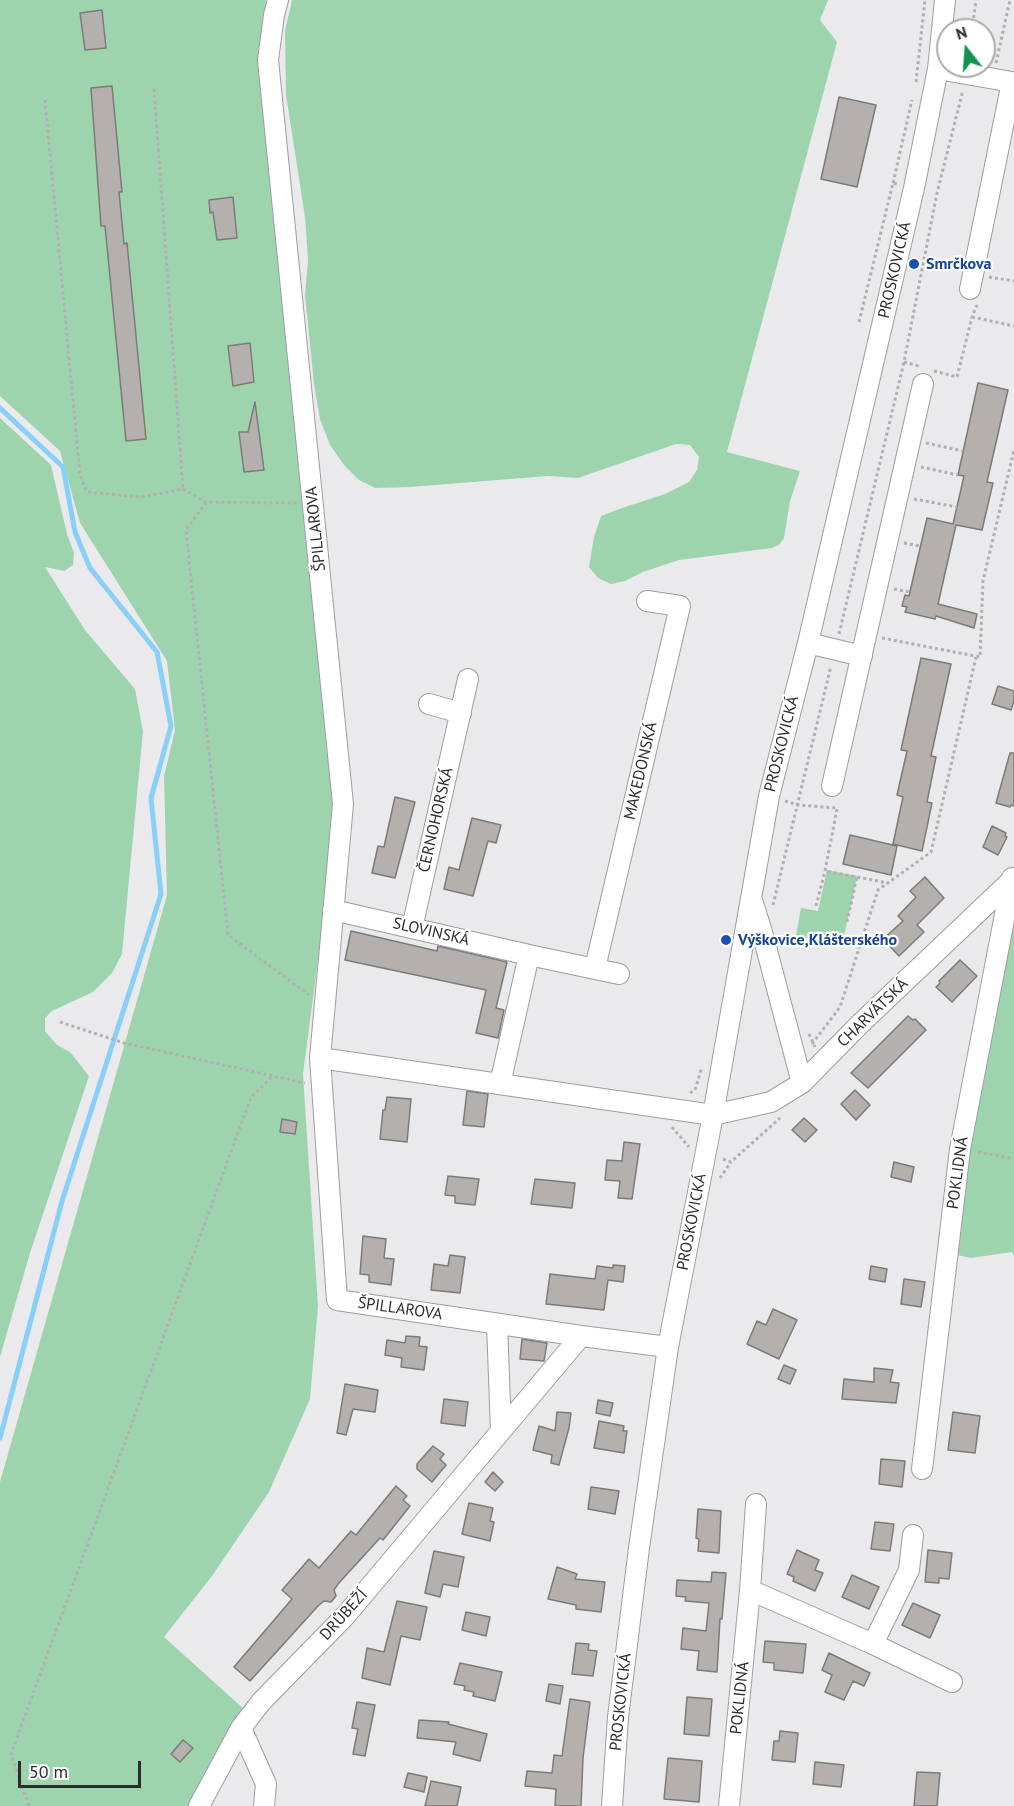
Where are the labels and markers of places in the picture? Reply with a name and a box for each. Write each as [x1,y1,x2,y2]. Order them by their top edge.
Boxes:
place label: Smrčkova [926,254,992,274]
marker: Smrčkova [907,257,921,271]
place label: Výškovice,Klášterského [738,930,897,950]
marker: Výškovice,Klášterského [719,933,733,947]

